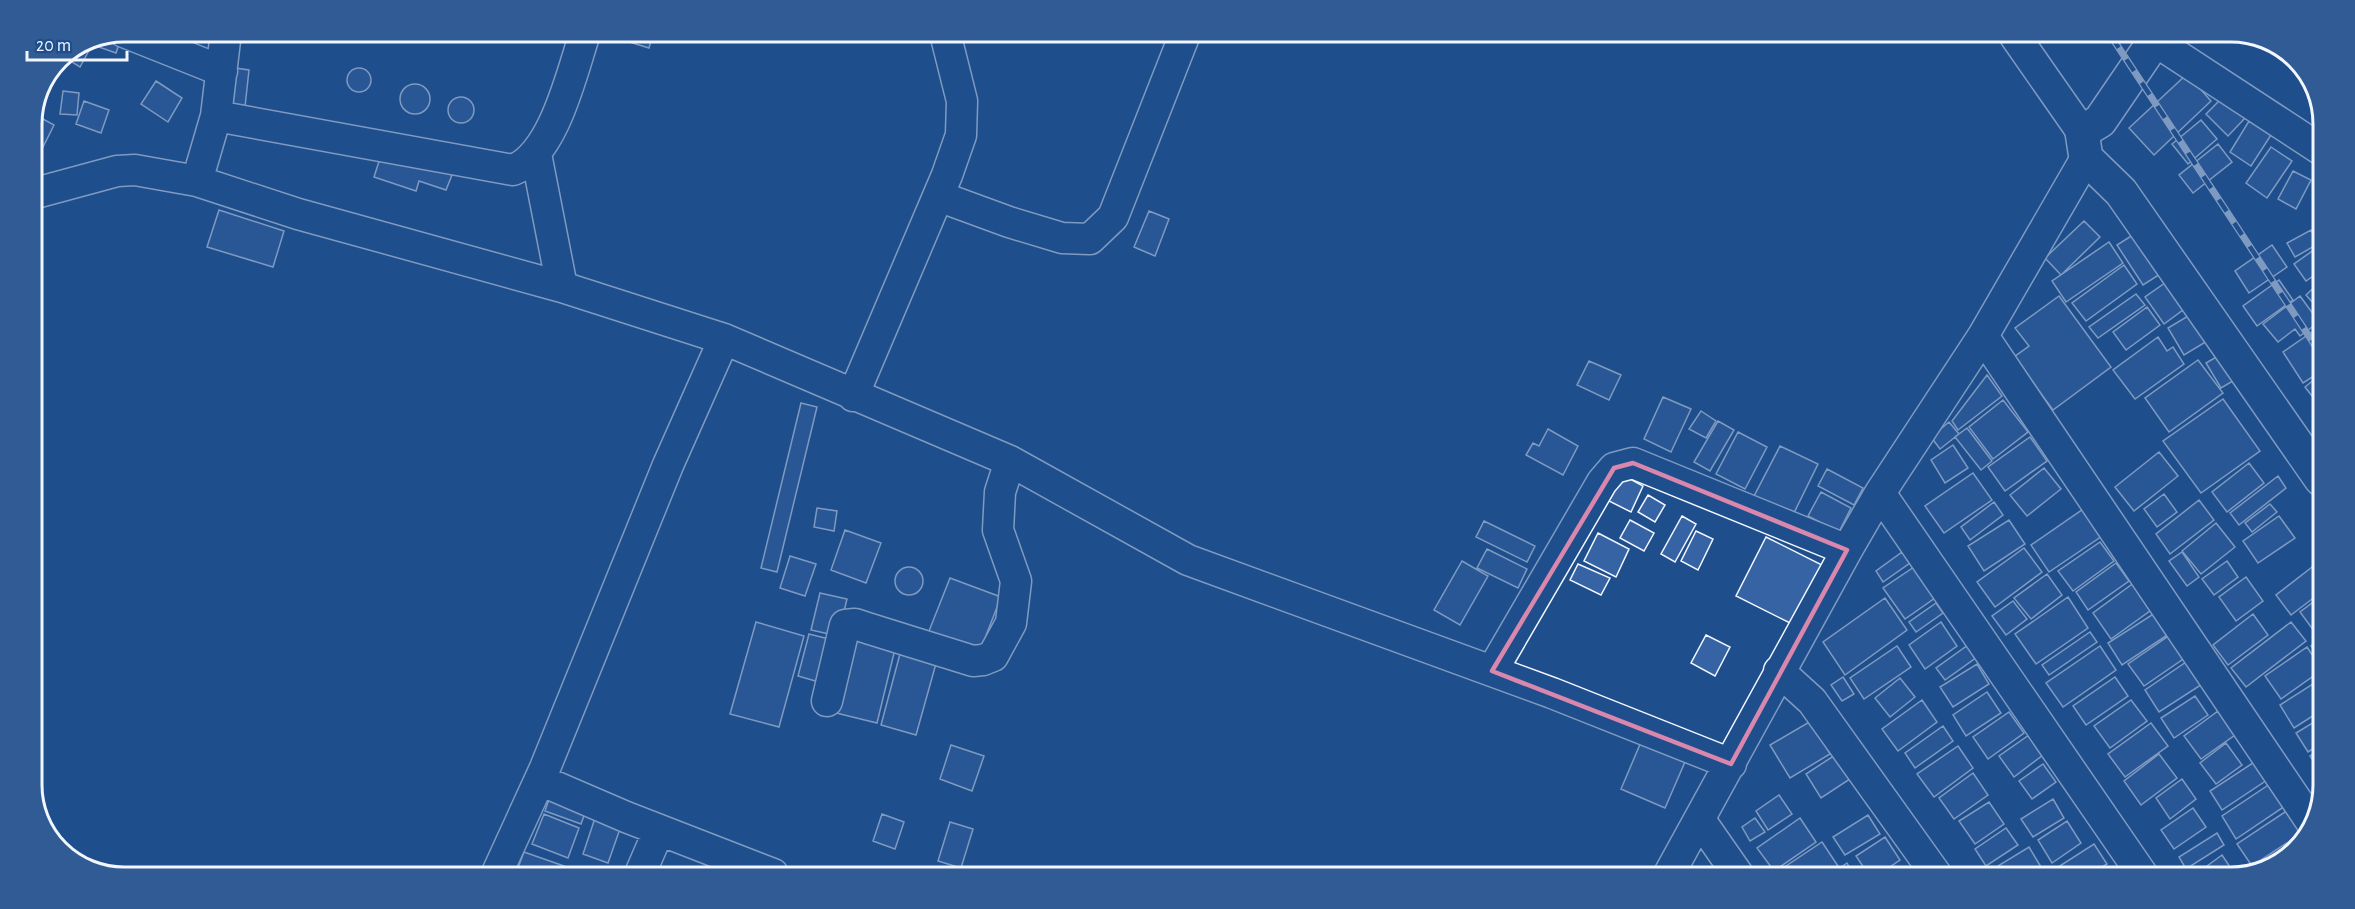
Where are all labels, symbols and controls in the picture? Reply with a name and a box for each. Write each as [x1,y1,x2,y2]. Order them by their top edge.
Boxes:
scale bar [27,24,128,62]
text: 20 m [36,37,71,55]

